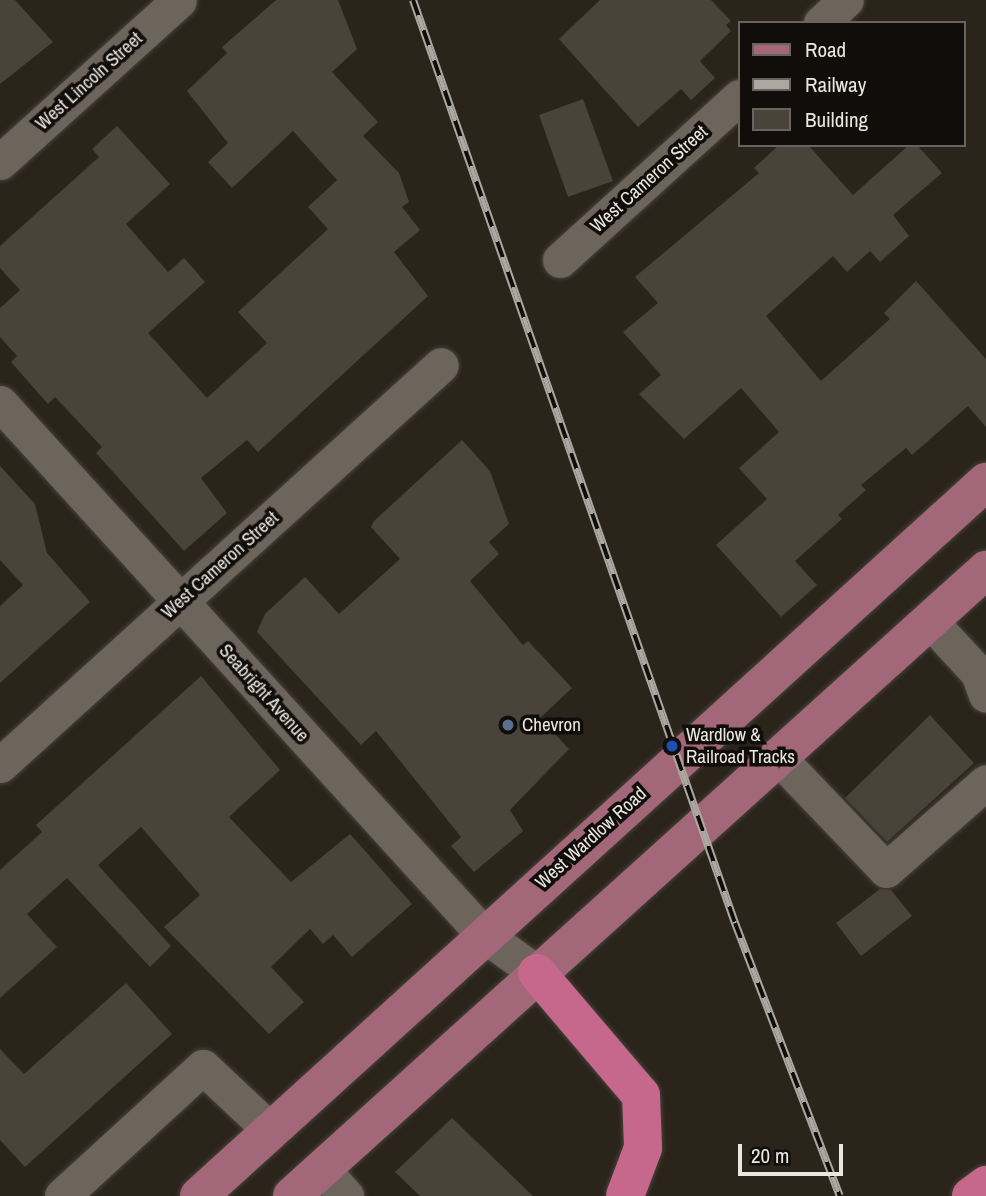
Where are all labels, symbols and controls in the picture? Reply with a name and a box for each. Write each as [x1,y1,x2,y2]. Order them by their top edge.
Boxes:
legend [738,21,965,147]
street label: West Lincoln Street [31,27,147,135]
text: Road [805,35,846,64]
text: Railway [805,70,866,99]
text: Building [805,105,868,134]
street label: West Cameron Street [586,121,712,237]
street label: West Cameron Street [157,507,283,623]
street label: Seabright Avenue [214,639,314,747]
place label: Chevron [522,714,581,736]
marker: Chevron [500,717,516,733]
place label: Wardlow & Railroad Tracks [686,724,795,768]
marker: Wardlow & Railroad Tracks [664,738,680,754]
street label: West Wardlow Road [531,782,651,894]
scale bar [741,1130,846,1174]
text: 20 m [751,1141,789,1170]

